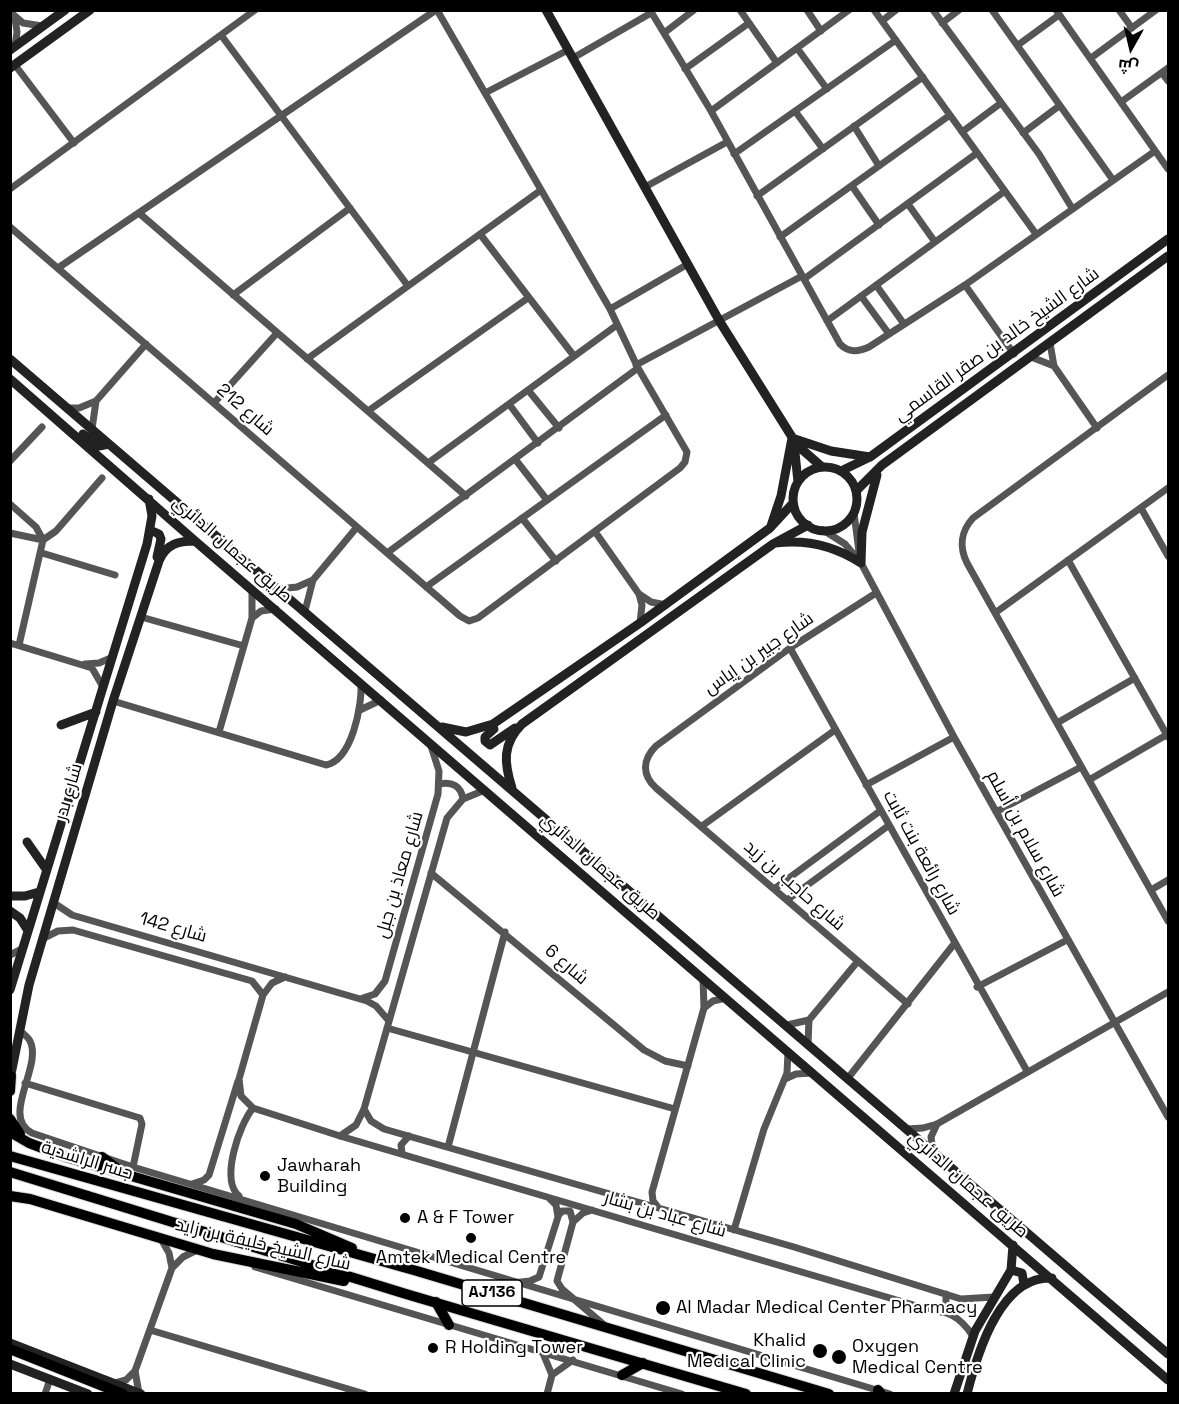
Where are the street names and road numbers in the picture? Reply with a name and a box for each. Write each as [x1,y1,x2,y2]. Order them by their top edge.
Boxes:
street label: شارع الشيخ خالد بن صقر القاسمي [890,263,1104,427]
street label: 212 شارع [212,379,278,441]
street label: طريق عجمان الدائري [168,492,296,608]
street label: شارع جبير بن إياس [700,608,818,700]
street label: شارع بدر [51,761,87,823]
street label: شارع سلام بن أسلم [981,767,1069,901]
street label: شارع رائعة بنت ثابت [878,787,964,919]
street label: شارع معاذ بن جبل [372,809,428,941]
street label: طريق عجمان الدائري [536,809,664,925]
street label: شارع حاجب بن زيد [739,836,849,936]
street label: شارع 142 [137,908,209,948]
street label: شارع 6 [540,940,592,990]
street label: طريق عجمان الدائري [904,1127,1032,1243]
street label: جسر الراشدية [38,1137,136,1185]
street label: شارع عباد بن بشار [601,1187,729,1243]
street label: شارع الشيخ خليفة بن زايد [173,1214,353,1276]
road number: AJ136 [462,1280,522,1306]

